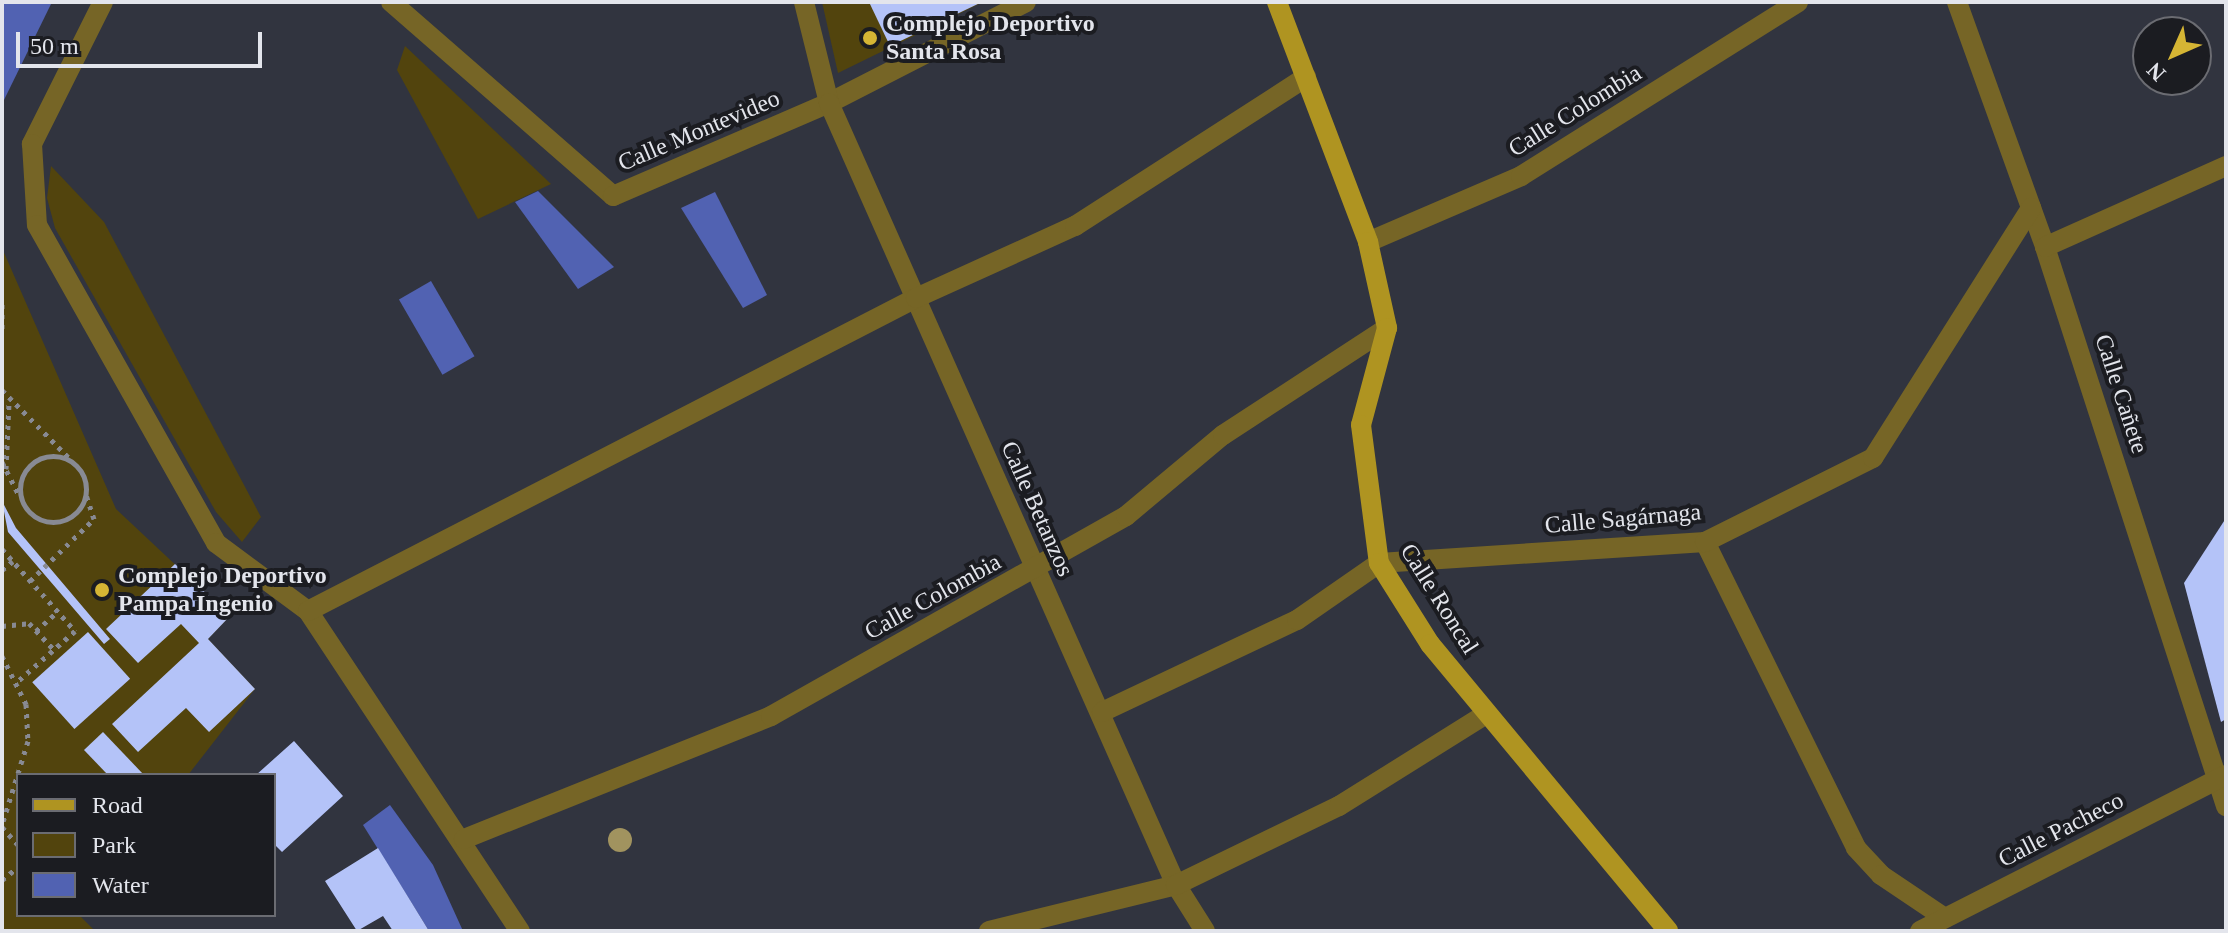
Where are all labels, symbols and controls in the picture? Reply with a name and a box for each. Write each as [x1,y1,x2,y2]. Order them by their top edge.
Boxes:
place label: Complejo Deportivo Santa Rosa [886,10,1095,66]
scale bar [20,16,266,66]
north arrow [2132,16,2212,96]
marker: Complejo Deportivo Santa Rosa [861,29,879,47]
text: 50 m [30,33,79,59]
text: N [2142,57,2171,86]
street label: Calle Colombia [1503,59,1647,163]
street label: Calle Montevideo [614,84,784,178]
street label: Calle Cañete [2088,331,2154,457]
street label: Calle Betanzos [994,437,1080,581]
street label: Calle Sagárnaga [1544,498,1702,540]
street label: Calle Roncal [1394,539,1484,659]
street label: Calle Colombia [860,548,1006,646]
place label: Complejo Deportivo Pampa Ingenio [118,562,327,618]
marker: Complejo Deportivo Pampa Ingenio [93,581,111,599]
legend [16,773,276,917]
street label: Calle Pacheco [1994,786,2128,874]
text: Road [92,792,143,818]
text: Park [92,832,136,858]
text: Water [92,872,149,898]

